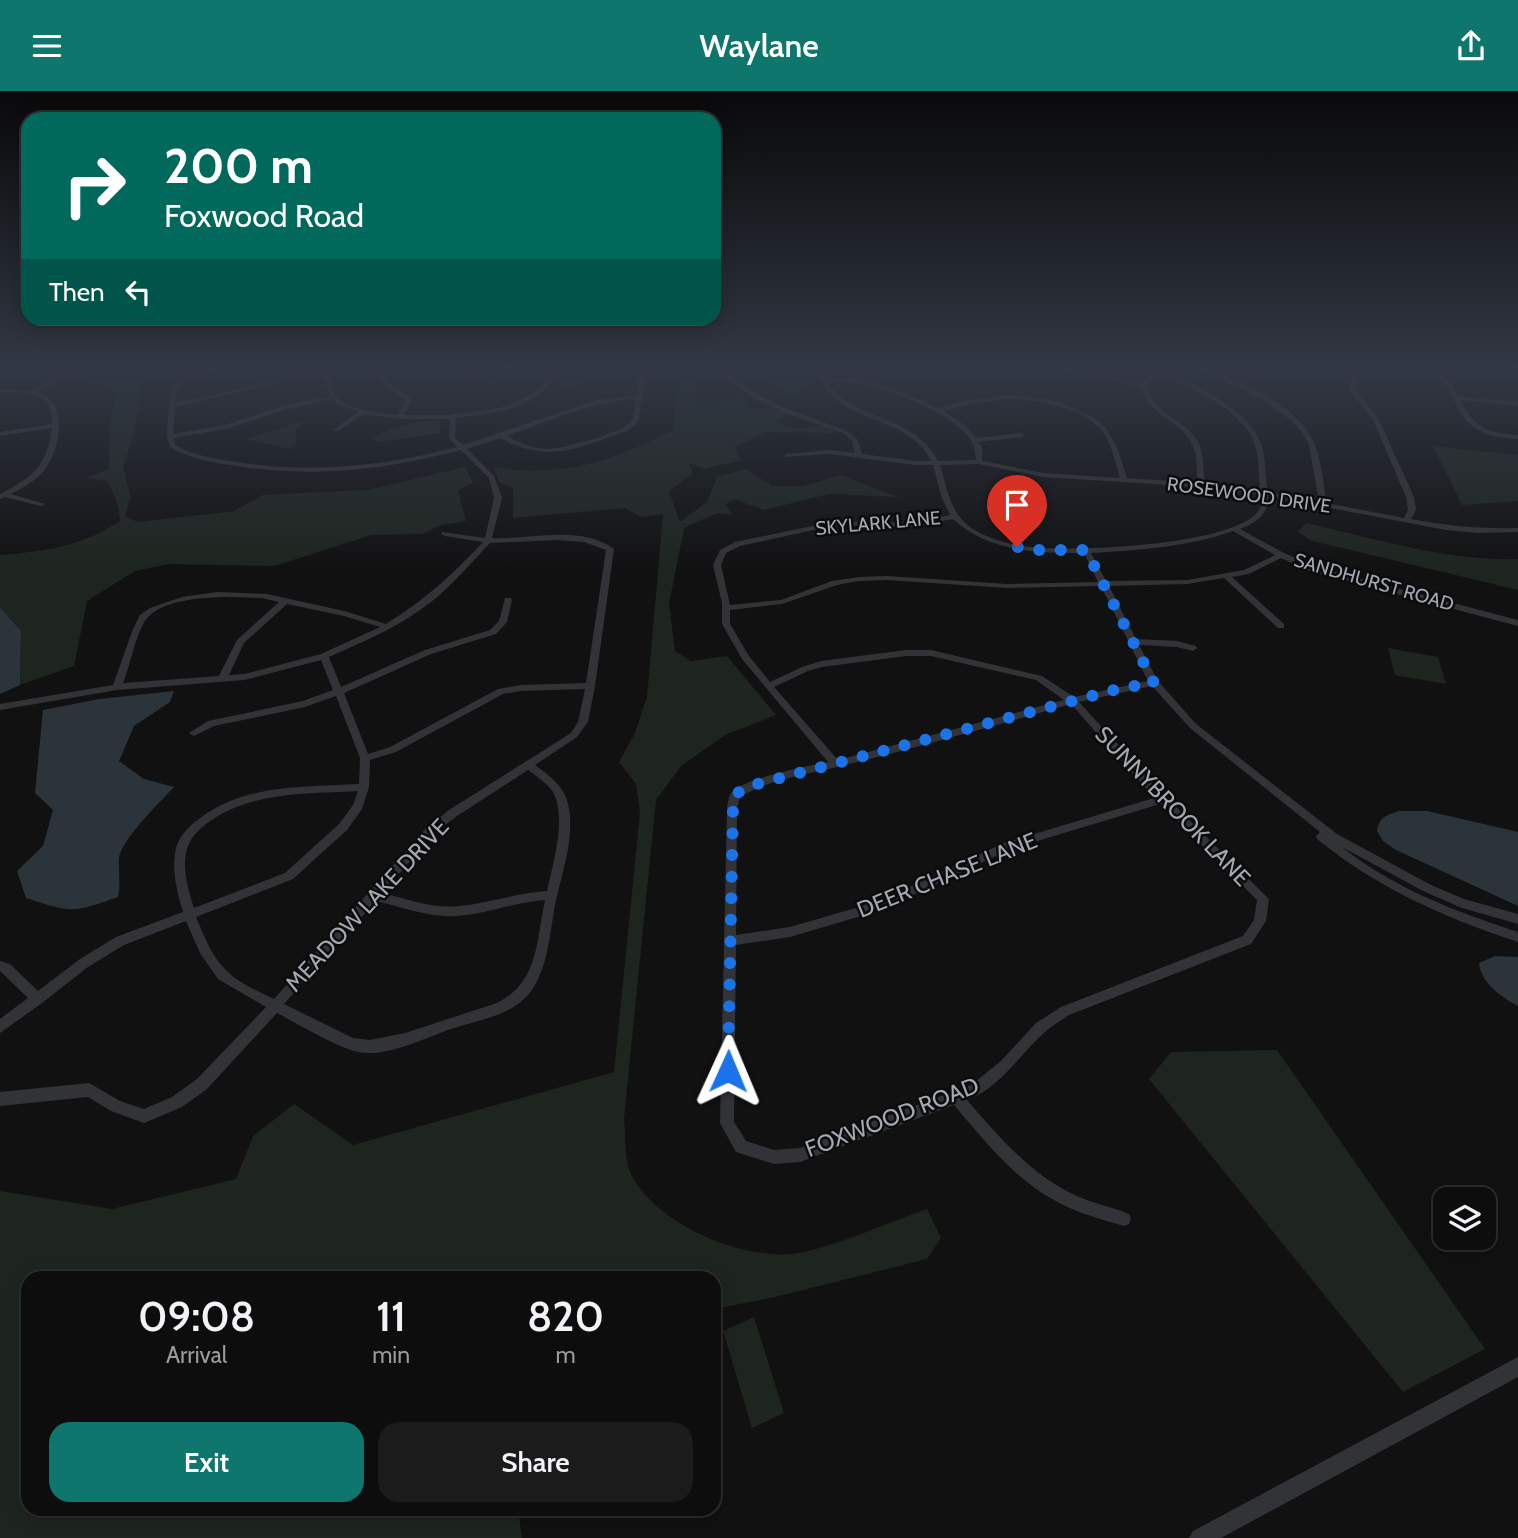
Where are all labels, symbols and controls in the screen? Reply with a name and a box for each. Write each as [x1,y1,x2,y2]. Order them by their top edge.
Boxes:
text: Waylane [699,26,819,65]
icon: menu [28,27,66,65]
icon: share [1452,27,1490,65]
text: 200 m [164,136,313,195]
icon: right [49,140,140,231]
text: Foxwood Road [164,196,364,235]
icon: left [119,273,157,311]
text: Then [49,276,105,308]
street label: ROSEWOOD DRIVE [1166,472,1332,518]
pin [987,475,1047,547]
icon: arrive [998,486,1036,524]
street label: SKYLARK LANE [815,506,941,540]
street label: SANDHURST ROAD [1291,548,1457,616]
street label: SUNNYBROOK LANE [1090,720,1256,892]
street label: MEADOW LAKE DRIVE [280,813,454,997]
street label: DEER CHASE LANE [853,826,1041,924]
position arrow [691,1034,765,1108]
street label: FOXWOOD ROAD [801,1071,983,1163]
map controls [1433,1187,1496,1250]
button: layers [1433,1187,1496,1250]
text: 09:08 [138,1290,255,1342]
text: 11 [376,1290,406,1342]
text: 820 [527,1290,604,1342]
text: Arrival [166,1341,227,1369]
text: min [372,1341,410,1369]
text: m [555,1341,576,1369]
button: Exit [49,1422,364,1502]
button: Share [378,1422,693,1502]

